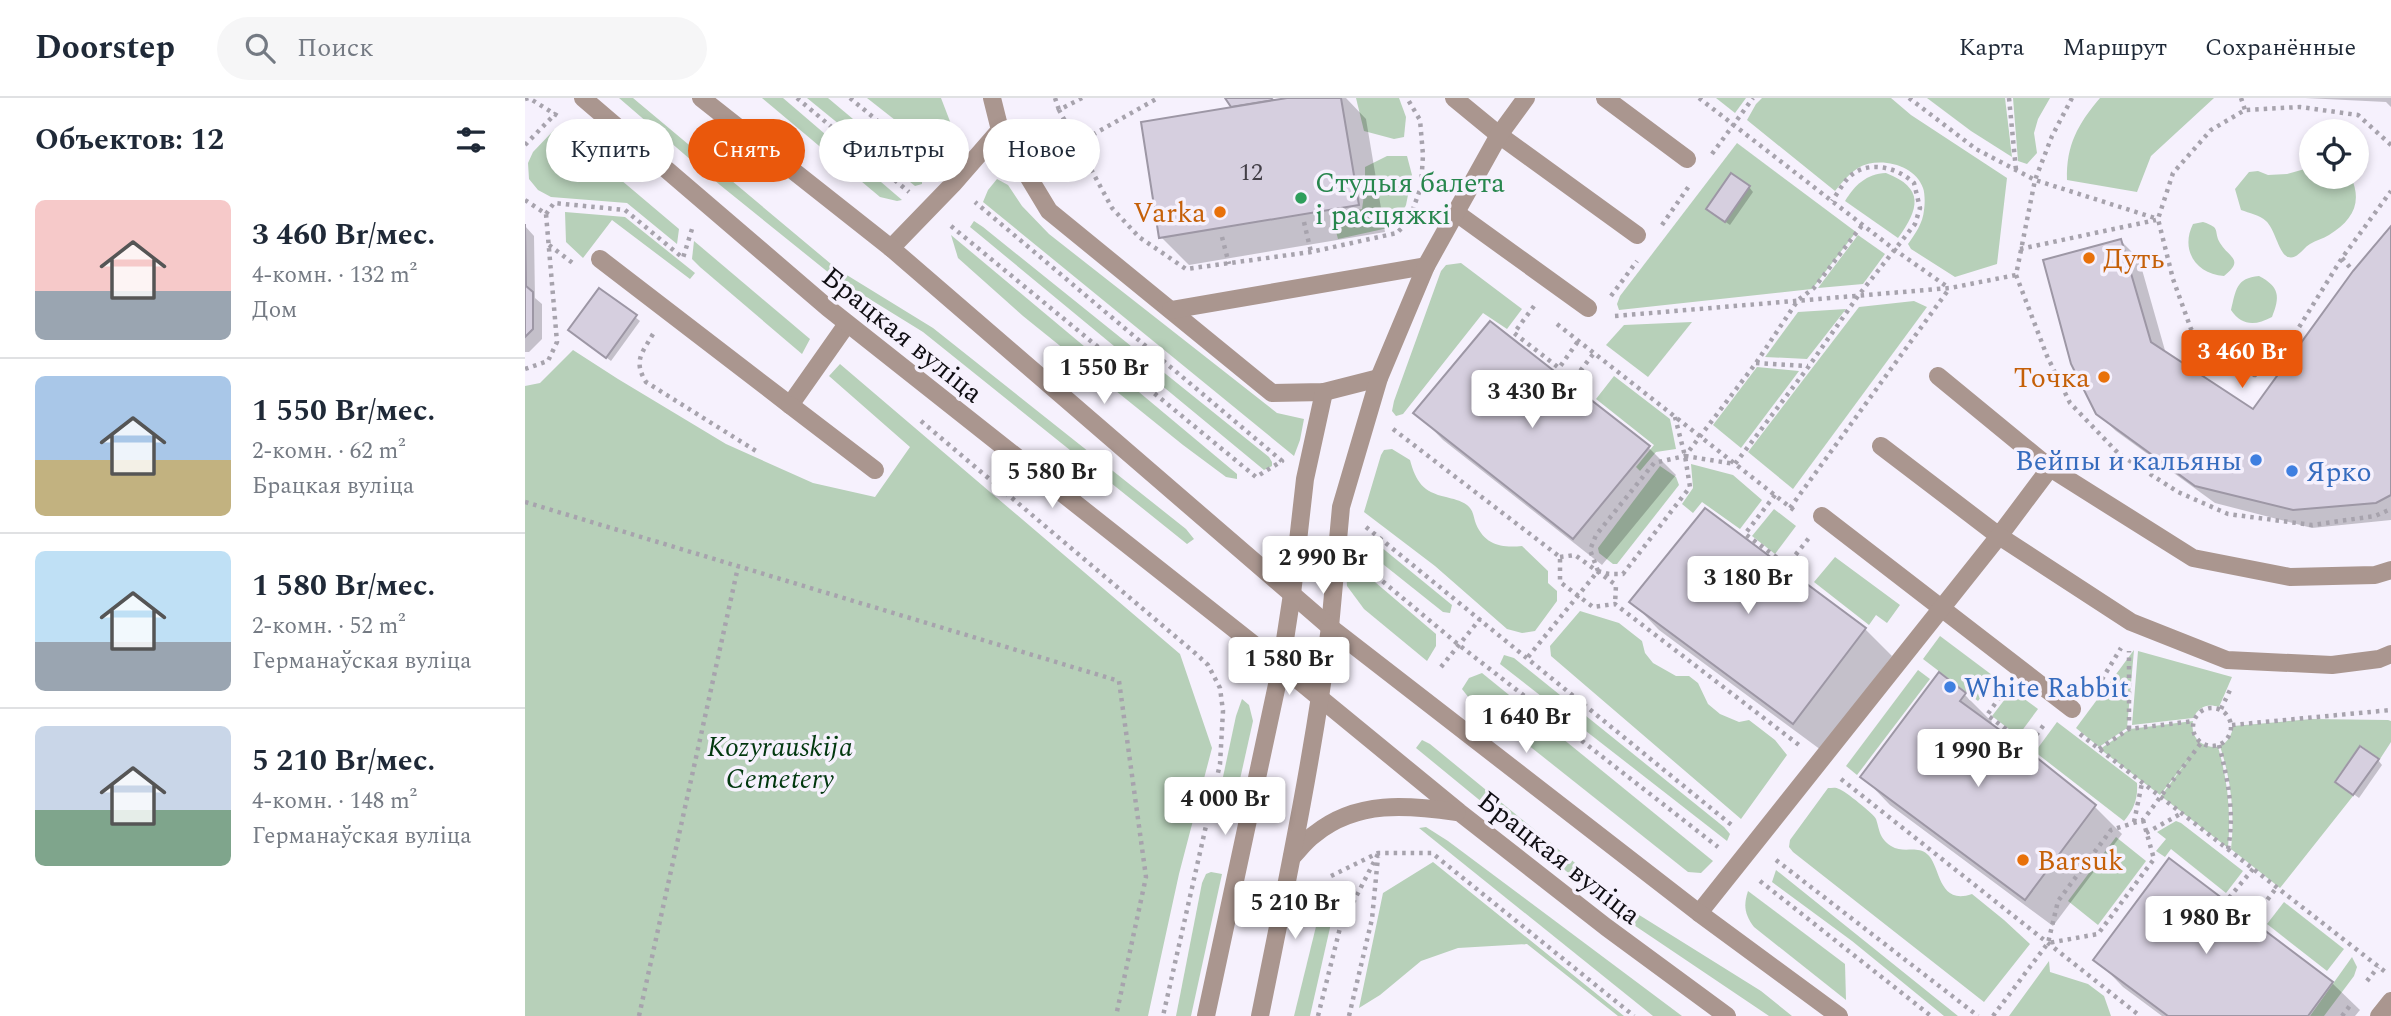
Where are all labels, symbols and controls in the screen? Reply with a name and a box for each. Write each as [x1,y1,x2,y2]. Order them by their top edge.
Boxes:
search box [217,17,707,80]
text: Doorstep [35,23,175,73]
text: Поиск [297,28,374,68]
icon: search [241,29,279,67]
text: Карта [1959,30,2024,66]
text: Маршрут [2062,30,2167,66]
text: Сохранённые [2205,30,2356,66]
text: Объектов: 12 [35,117,224,163]
chip: Купить [546,119,674,182]
chip: Снять [688,119,805,182]
chip: Фильтры [819,119,969,182]
chip: Новое [983,119,1100,182]
map controls [2299,119,2369,189]
button: locate [2299,119,2369,189]
icon: filters [452,121,490,159]
house number: 12 [1239,155,1263,191]
place label: Студыя балета і расцяжкі [1315,162,1505,237]
marker: Студыя балета і расцяжкі [1293,190,1309,206]
place label: Varka [1133,192,1206,235]
marker: Varka [1212,204,1228,220]
text: 3 460 Br/мес. [252,212,435,258]
icon: home [91,228,175,312]
place label: Дуть [2103,238,2165,281]
marker: Дуть [2081,250,2097,266]
street label: Брацкая вуліца [812,256,993,414]
text: 4-комн. · 132 m² [252,258,417,293]
text: Дом [252,293,297,328]
pin: 3 460 Br [2170,330,2314,390]
text: 3 460 Br [2197,335,2287,370]
pin: 1 550 Br [1032,346,1176,406]
text: 1 550 Br [1059,351,1149,386]
place label: Точка [2014,357,2090,400]
marker: Точка [2096,369,2112,385]
pin: 3 430 Br [1460,370,1604,430]
text: 3 430 Br [1487,375,1577,410]
text: 1 550 Br/мес. [252,388,435,434]
icon: home [91,404,175,488]
text: 2-комн. · 62 m² [252,434,406,469]
place label: Вейпы и кальяны [2015,440,2242,483]
pin: 5 580 Br [980,450,1124,510]
place label: Ярко [2306,451,2372,494]
marker: Вейпы и кальяны [2248,452,2264,468]
text: 5 580 Br [1007,455,1097,490]
marker: Ярко [2284,463,2300,479]
text: Брацкая вуліца [252,469,414,504]
pin: 2 990 Br [1251,536,1395,596]
text: 2 990 Br [1278,541,1368,576]
pin: 3 180 Br [1676,556,1820,616]
text: 3 180 Br [1703,561,1793,596]
text: 1 580 Br/мес. [252,563,435,609]
icon: home [91,579,175,663]
text: 2-комн. · 52 m² [252,609,406,644]
pin: 1 580 Br [1217,638,1361,697]
text: 1 580 Br [1244,642,1334,677]
text: Германаўская вуліца [252,644,472,679]
place label: White Rabbit [1964,667,2129,710]
marker: White Rabbit [1942,679,1958,695]
pin: 1 640 Br [1454,696,1598,755]
text: 1 640 Br [1481,700,1571,735]
park label: Kozyrauskija Cemetery [707,726,853,801]
pin: 1 990 Br [1906,730,2050,789]
text: 1 990 Br [1933,734,2023,769]
text: 5 210 Br/мес. [252,738,435,784]
icon: home [91,754,175,838]
pin: 4 000 Br [1153,778,1297,837]
street label: Брацкая вуліца [1468,780,1650,936]
text: 4 000 Br [1180,782,1270,817]
text: 4-комн. · 148 m² [252,784,417,819]
text: Германаўская вуліца [252,819,472,854]
place label: Barsuk [2037,840,2124,883]
marker: Barsuk [2015,852,2031,868]
pin: 5 210 Br [1223,882,1367,941]
text: 5 210 Br [1250,886,1340,921]
pin: 1 980 Br [2134,896,2278,956]
text: 1 980 Br [2161,901,2251,936]

